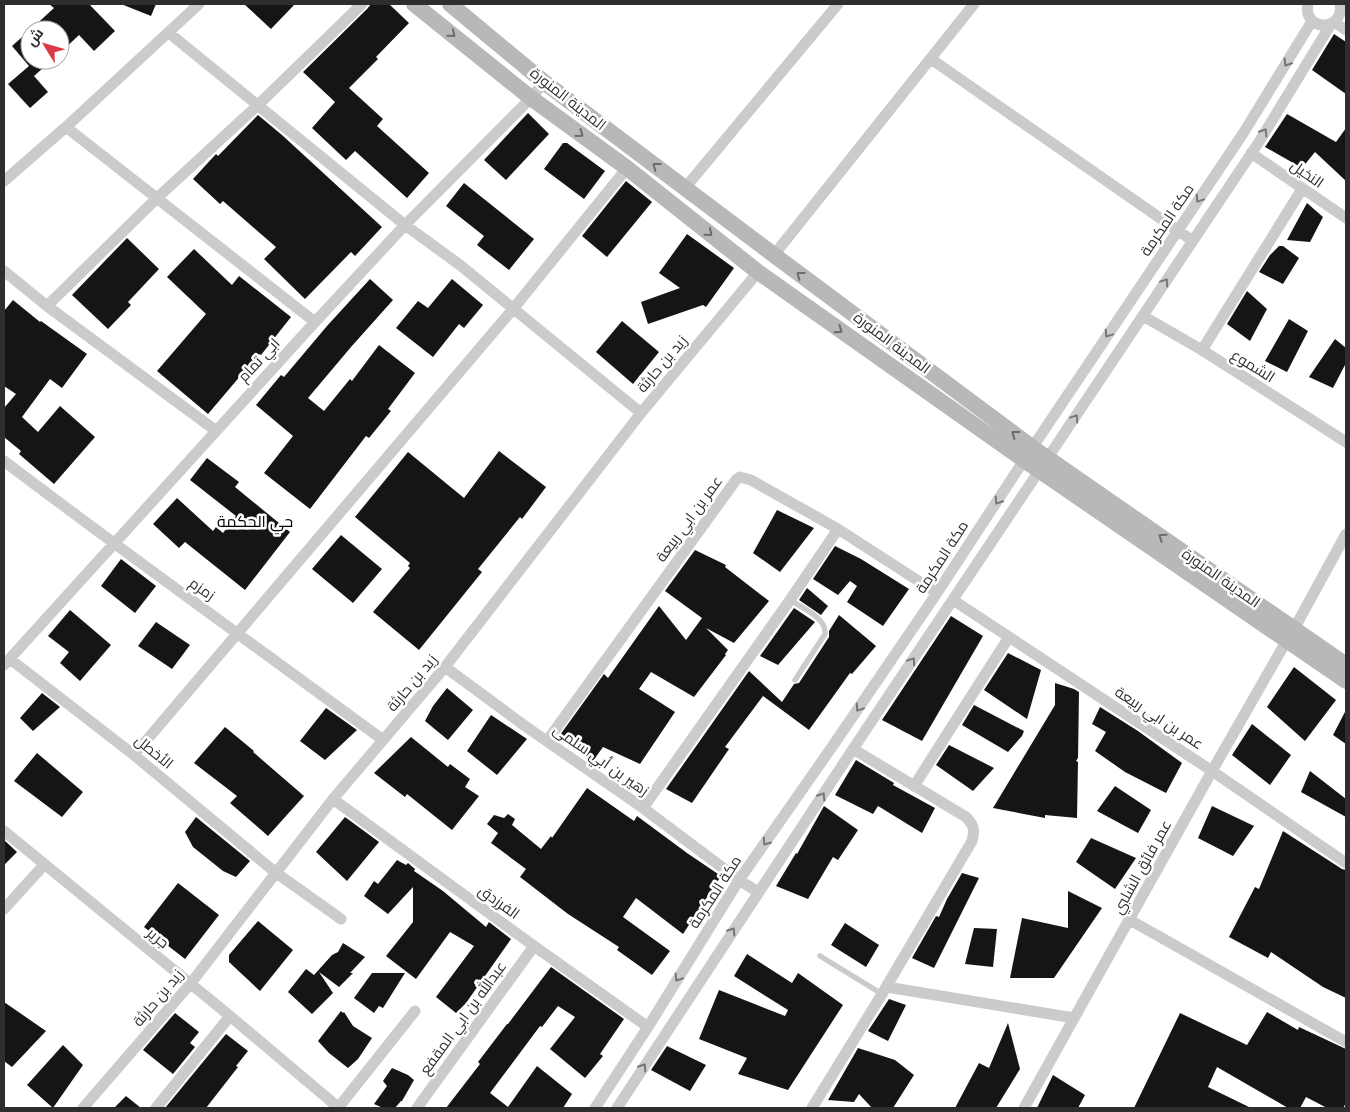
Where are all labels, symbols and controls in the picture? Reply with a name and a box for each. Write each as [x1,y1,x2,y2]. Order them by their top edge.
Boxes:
north arrow [20,20,70,70]
text: ش [22,25,47,50]
one-way arrow [446,29,455,38]
one-way arrow [1283,57,1293,66]
street label: المدينة المنورة [526,63,610,134]
one-way arrow [574,128,583,136]
one-way arrow [1258,129,1268,138]
street label: النخيل [1286,155,1328,193]
one-way arrow [653,163,662,172]
street label: مكة المكرمة [1135,180,1198,259]
one-way arrow [1196,193,1205,203]
one-way arrow [703,227,712,235]
one-way arrow [797,272,806,280]
one-way arrow [1159,279,1168,288]
street label: المدينة المنورة [850,308,935,378]
one-way arrow [833,324,842,332]
one-way arrow [1105,329,1115,338]
street label: زيد بن حارثة [632,331,692,397]
street label: ابي تمام [234,334,286,388]
street label: الشموع [1227,345,1279,388]
one-way arrow [1069,414,1078,423]
one-way arrow [1011,431,1021,440]
street label: عمر بن ابي ربيعة [651,472,729,567]
one-way arrow [994,495,1004,504]
district label: حي الحكمة [217,511,293,535]
street label: مكة المكرمة [911,517,972,597]
one-way arrow [1159,534,1168,543]
street label: المدينة المنورة [1178,544,1264,612]
street label: زمزم [185,573,219,605]
street label: زيد بن حارثة [382,650,442,716]
one-way arrow [906,657,915,666]
street label: عمر بن ابي ربيعة [1110,682,1207,756]
one-way arrow [856,703,865,712]
street label: زهير بن أبي سلمى [548,719,653,802]
street label: الأخطل [131,730,177,774]
one-way arrow [816,792,825,801]
street label: عمر فائق الشلبي [1108,816,1178,919]
one-way arrow [763,836,772,846]
street label: مكة المكرمة [684,852,745,932]
street label: الفرزدق [474,880,524,924]
street label: جرير [143,923,173,952]
one-way arrow [726,928,736,937]
street label: عبدالله بن ابي المقفع [415,957,513,1080]
street label: زيد بن حارثة [128,965,188,1031]
one-way arrow [675,973,684,982]
one-way arrow [637,1064,647,1073]

